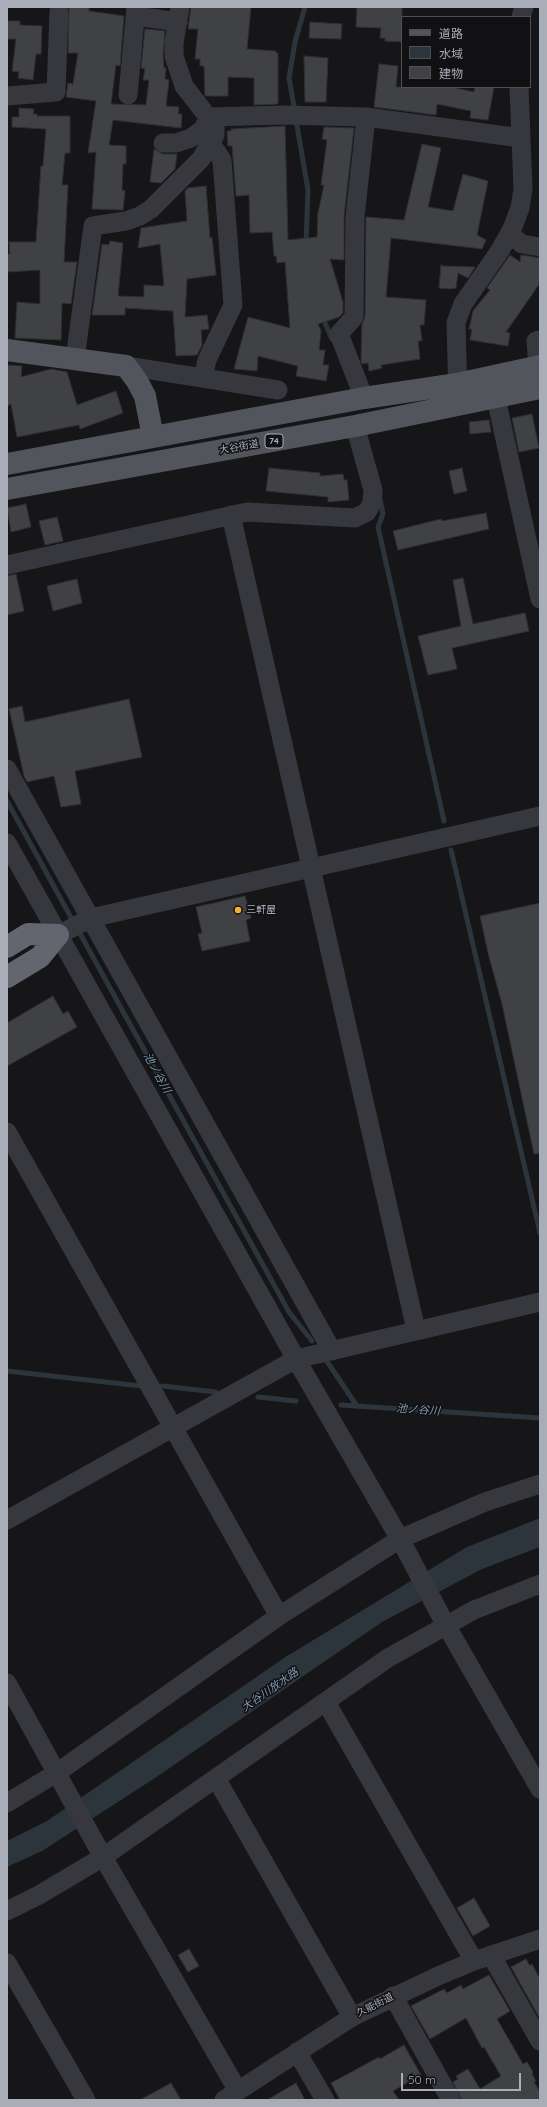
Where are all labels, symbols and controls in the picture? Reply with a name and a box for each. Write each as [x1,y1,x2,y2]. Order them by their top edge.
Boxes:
legend [401,16,531,88]
text: 道路 [439,26,463,41]
text: 水域 [439,46,463,61]
text: 建物 [439,66,463,81]
road number: 74 [265,434,283,448]
street label: 大谷街道 [218,438,260,456]
place label: 三軒屋 [246,904,276,916]
marker: 三軒屋 [233,905,243,915]
water label: 池ノ谷川 [141,1051,173,1095]
water label: 池ノ谷川 [396,1402,440,1418]
water label: 大谷川放水路 [239,1666,301,1714]
street label: 久能街道 [354,1991,396,2019]
scale bar [403,2065,523,2091]
text: 50 m [408,2072,436,2087]

